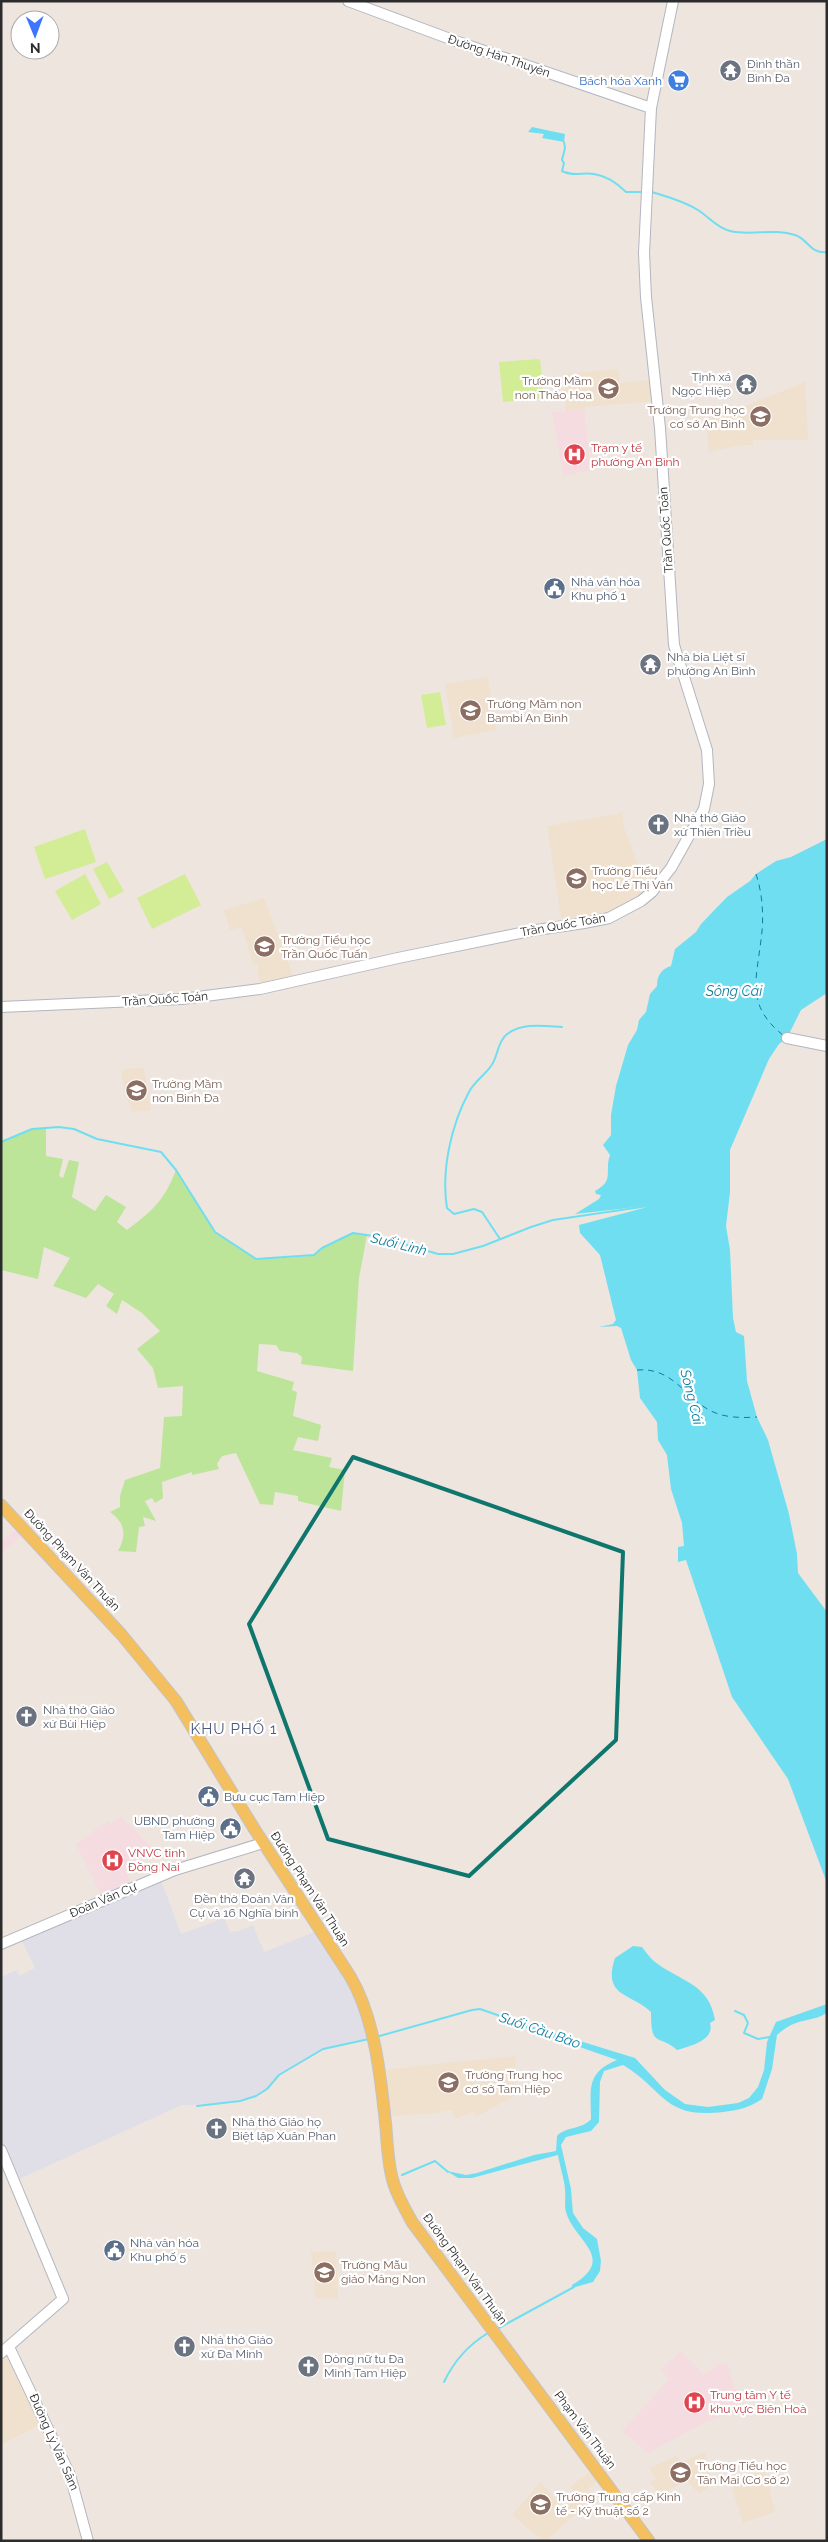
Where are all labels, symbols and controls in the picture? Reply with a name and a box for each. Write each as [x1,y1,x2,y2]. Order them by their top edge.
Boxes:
north arrow [10,10,60,60]
street label: Đường Hàn Thuyên [446,32,552,80]
text: N [30,40,41,56]
place label: Đình thần Bình Đa [747,57,800,85]
temple icon: Đình thần Bình Đa [719,59,743,83]
supermarket icon: Bách hóa Xanh [666,69,690,93]
place label: Bách hóa Xanh [579,74,662,88]
place label: Tịnh xá Ngọc Hiệp [672,370,731,398]
temple icon: Tịnh xá Ngọc Hiệp [735,372,759,396]
place label: Trường Mầm non Thảo Hoa [515,374,592,402]
school or university icon: Trường Mầm non Thảo Hoa [596,376,620,400]
place label: Trường Trung học cơ sở An Bình [647,403,745,431]
school or university icon: Trường Trung học cơ sở An Bình [749,405,773,429]
place label: Trạm y tế phường An Bình [591,441,680,469]
hospital icon: Trạm y tế phường An Bình [563,443,587,467]
street label: Trần Quốc Toản [656,486,676,574]
place label: Nhà văn hóa Khu phố 1 [571,575,640,603]
public building icon: Nhà văn hóa Khu phố 1 [543,577,567,601]
place label: Nhà bia Liệt sĩ phường An Bình [667,650,756,678]
temple icon: Nhà bia Liệt sĩ phường An Bình [639,652,663,676]
place label: Trường Mầm non Bambi An Bình [487,697,581,725]
school or university icon: Trường Mầm non Bambi An Bình [459,699,483,723]
place label: Nhà thờ Giáo xứ Thiên Triều [674,811,751,839]
church icon: Nhà thờ Giáo xứ Thiên Triều [646,813,670,837]
place label: Trường Tiểu học Lê Thị Vân [592,864,673,892]
school or university icon: Trường Tiểu học Lê Thị Vân [564,866,588,890]
street label: Trần Quốc Toản [519,911,607,939]
place label: Trường Tiểu học Trần Quốc Tuấn [281,933,371,961]
school or university icon: Trường Tiểu học Trần Quốc Tuấn [253,935,277,959]
water label: Sông Cái [705,983,763,999]
street label: Trần Quốc Toản [121,989,209,1009]
place label: Trường Mầm non Bình Đa [152,1077,222,1105]
school or university icon: Trường Mầm non Bình Đa [124,1079,148,1103]
water label: Suối Linh [368,1229,429,1259]
water label: Sông Cái [677,1367,707,1427]
street label: Đường Phạm Văn Thuận [21,1506,123,1614]
place label: Nhà thờ Giáo xứ Bùi Hiệp [43,1703,115,1731]
church icon: Nhà thờ Giáo xứ Bùi Hiệp [15,1705,39,1729]
district label: KHU PHỐ 1 [191,1719,277,1738]
public building icon: Bưu cục Tam Hiệp [196,1785,220,1809]
place label: Bưu cục Tam Hiệp [224,1790,325,1804]
place label: UBND phường Tam Hiệp [134,1814,215,1842]
public building icon: UBND phường Tam Hiệp [219,1816,243,1840]
street label: Đường Phạm Văn Thuận [268,1829,352,1949]
place label: VNVC tỉnh Đồng Nai [128,1846,185,1874]
hospital icon: VNVC tỉnh Đồng Nai [100,1848,124,1872]
temple icon: Đền thờ Đoàn Văn Cự và 16 Nghĩa binh [232,1866,256,1890]
street label: Đoàn Văn Cự [67,1879,139,1920]
place label: Đền thờ Đoàn Văn Cự và 16 Nghĩa binh [189,1892,299,1920]
water label: Suối Cầu Bào [496,2008,583,2051]
place label: Trường Trung học cơ sở Tam Hiệp [465,2068,563,2096]
school or university icon: Trường Trung học cơ sở Tam Hiệp [437,2070,461,2094]
place label: Nhà thờ Giáo họ Biệt lập Xuân Phan [232,2115,336,2143]
church icon: Nhà thờ Giáo họ Biệt lập Xuân Phan [204,2117,228,2141]
street label: Đường Phạm Văn Thuận [420,2211,510,2327]
place label: Nhà văn hóa Khu phố 5 [130,2236,199,2264]
public building icon: Nhà văn hóa Khu phố 5 [102,2238,126,2262]
place label: Trường Mẫu giáo Măng Non [341,2258,426,2286]
school or university icon: Trường Mẫu giáo Măng Non [313,2260,337,2284]
place label: Nhà thờ Giáo xứ Đa Minh [201,2333,273,2361]
church icon: Nhà thờ Giáo xứ Đa Minh [173,2335,197,2359]
place label: Dòng nữ tu Đa Minh Tam Hiệp [324,2352,406,2380]
church icon: Dòng nữ tu Đa Minh Tam Hiệp [296,2354,320,2378]
street label: Phạm Văn Thuận [551,2388,619,2472]
place label: Trung tâm Y tế khu vực Biên Hoà [710,2388,807,2416]
hospital icon: Trung tâm Y tế khu vực Biên Hoà [682,2390,706,2414]
street label: Đường Lý Văn Sâm [26,2392,82,2492]
place label: Trường Tiểu học Tân Mai (Cơ sở 2) [697,2459,789,2487]
school or university icon: Trường Tiểu học Tân Mai (Cơ sở 2) [669,2461,693,2485]
place label: Trường Trung cấp Kinh tế - Kỹ thuật số 2 [556,2490,681,2518]
school or university icon: Trường Trung cấp Kinh tế - Kỹ thuật số 2 [528,2492,552,2516]

